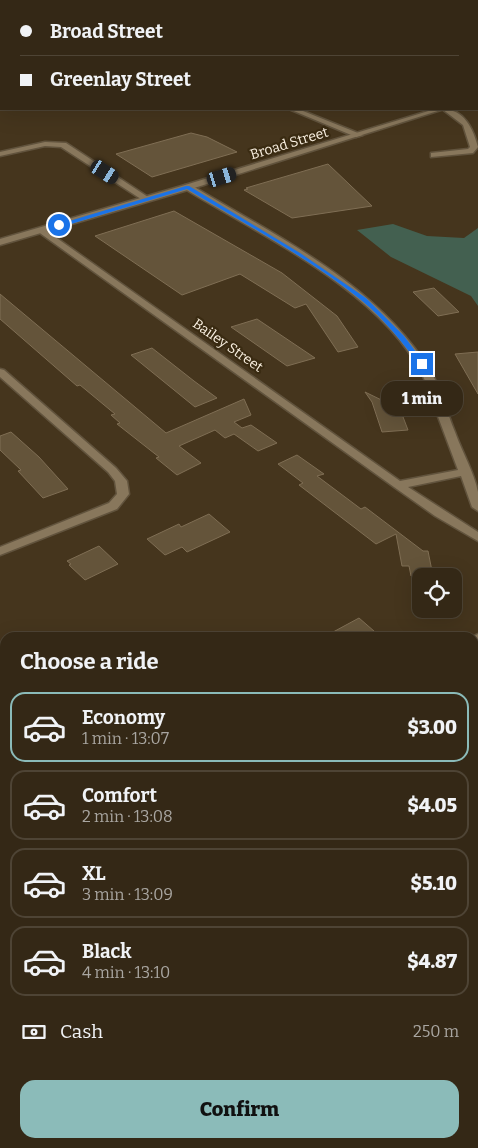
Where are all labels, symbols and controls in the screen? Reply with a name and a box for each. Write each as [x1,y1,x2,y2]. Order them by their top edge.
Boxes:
text: Broad Street [50,20,163,43]
text: Greenlay Street [50,68,191,91]
street label: Broad Street [248,124,330,163]
car [88,158,121,186]
car [205,165,238,189]
route start [48,214,70,236]
street label: Bailey Street [189,315,266,376]
route end [411,353,433,375]
callout: 1 min [381,382,463,416]
text: 1 min [402,389,442,408]
map controls [412,568,462,618]
button: locate [412,568,462,618]
text: Choose a ride [20,648,159,675]
icon: car [22,705,67,750]
text: Economy [82,706,165,729]
text: $3.00 [407,716,457,739]
text: 1 min · 13:07 [82,729,169,748]
icon: car [22,783,67,828]
text: Comfort [82,784,157,807]
text: $4.05 [407,794,457,817]
text: 2 min · 13:08 [82,807,173,826]
icon: car [22,861,67,906]
text: XL [82,862,106,885]
text: $5.10 [411,872,457,895]
text: 3 min · 13:09 [82,885,173,904]
icon: car [22,939,67,984]
text: Black [82,940,132,963]
text: $4.87 [407,950,457,973]
text: 4 min · 13:10 [82,963,170,982]
icon: cash [20,1018,48,1046]
text: Cash [60,1020,103,1043]
text: 250 m [413,1022,459,1041]
button: Confirm [20,1080,459,1138]

